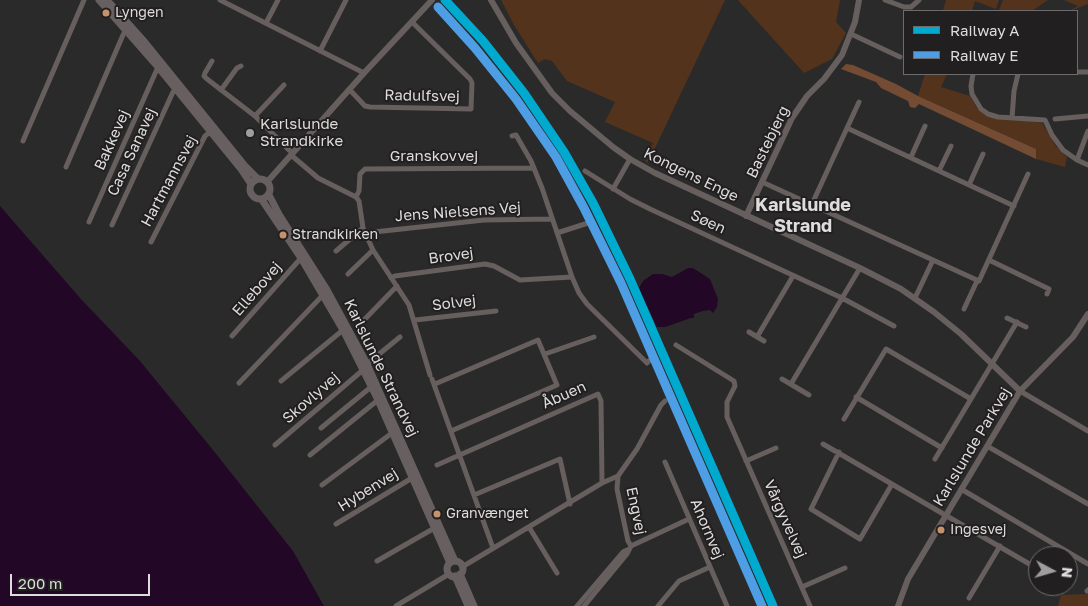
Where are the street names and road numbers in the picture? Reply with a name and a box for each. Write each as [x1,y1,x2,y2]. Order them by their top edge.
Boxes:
street label: Radulfsvej [384,86,460,106]
street label: Bastebjerg [743,103,793,181]
street label: Casa Sanavej [104,105,160,199]
street label: Bakkevej [91,107,133,173]
street label: Hartmannsvej [137,132,201,230]
street label: Kongens Enge [641,144,741,206]
street label: Granskovvej [390,147,478,165]
street label: Jens Nielsens Vej [394,199,522,225]
street label: Søen [688,206,728,238]
street label: Brovej [427,244,475,268]
street label: Ellebovej [229,258,285,320]
street label: Solvej [431,291,477,315]
street label: Karlslunde Strandvej [340,296,422,440]
street label: Skovlyvej [279,369,343,427]
street label: Åbuen [539,377,589,413]
street label: Karlslunde Parkvej [929,384,1015,510]
street label: Hybenvej [335,464,401,516]
street label: Vårgyvelvej [760,477,810,561]
street label: Engvej [622,485,650,537]
street label: Ahornvej [686,496,728,562]

